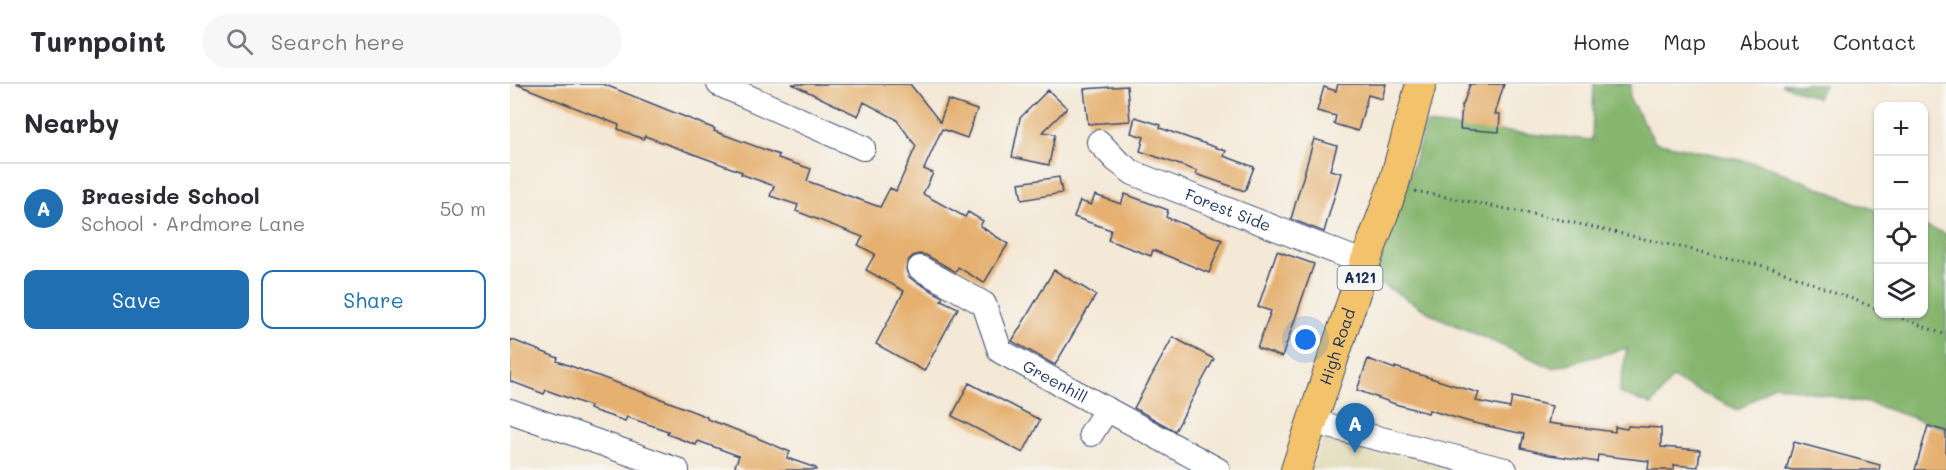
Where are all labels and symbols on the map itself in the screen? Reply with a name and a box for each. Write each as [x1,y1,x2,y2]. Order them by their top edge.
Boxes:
street label: Forest Side [1182,183,1274,235]
road number: A121 [1338,266,1382,290]
street label: High Road [1314,305,1359,388]
your location [1291,325,1320,354]
street label: Greenhill [1019,355,1091,407]
pin: A [1336,404,1374,453]

